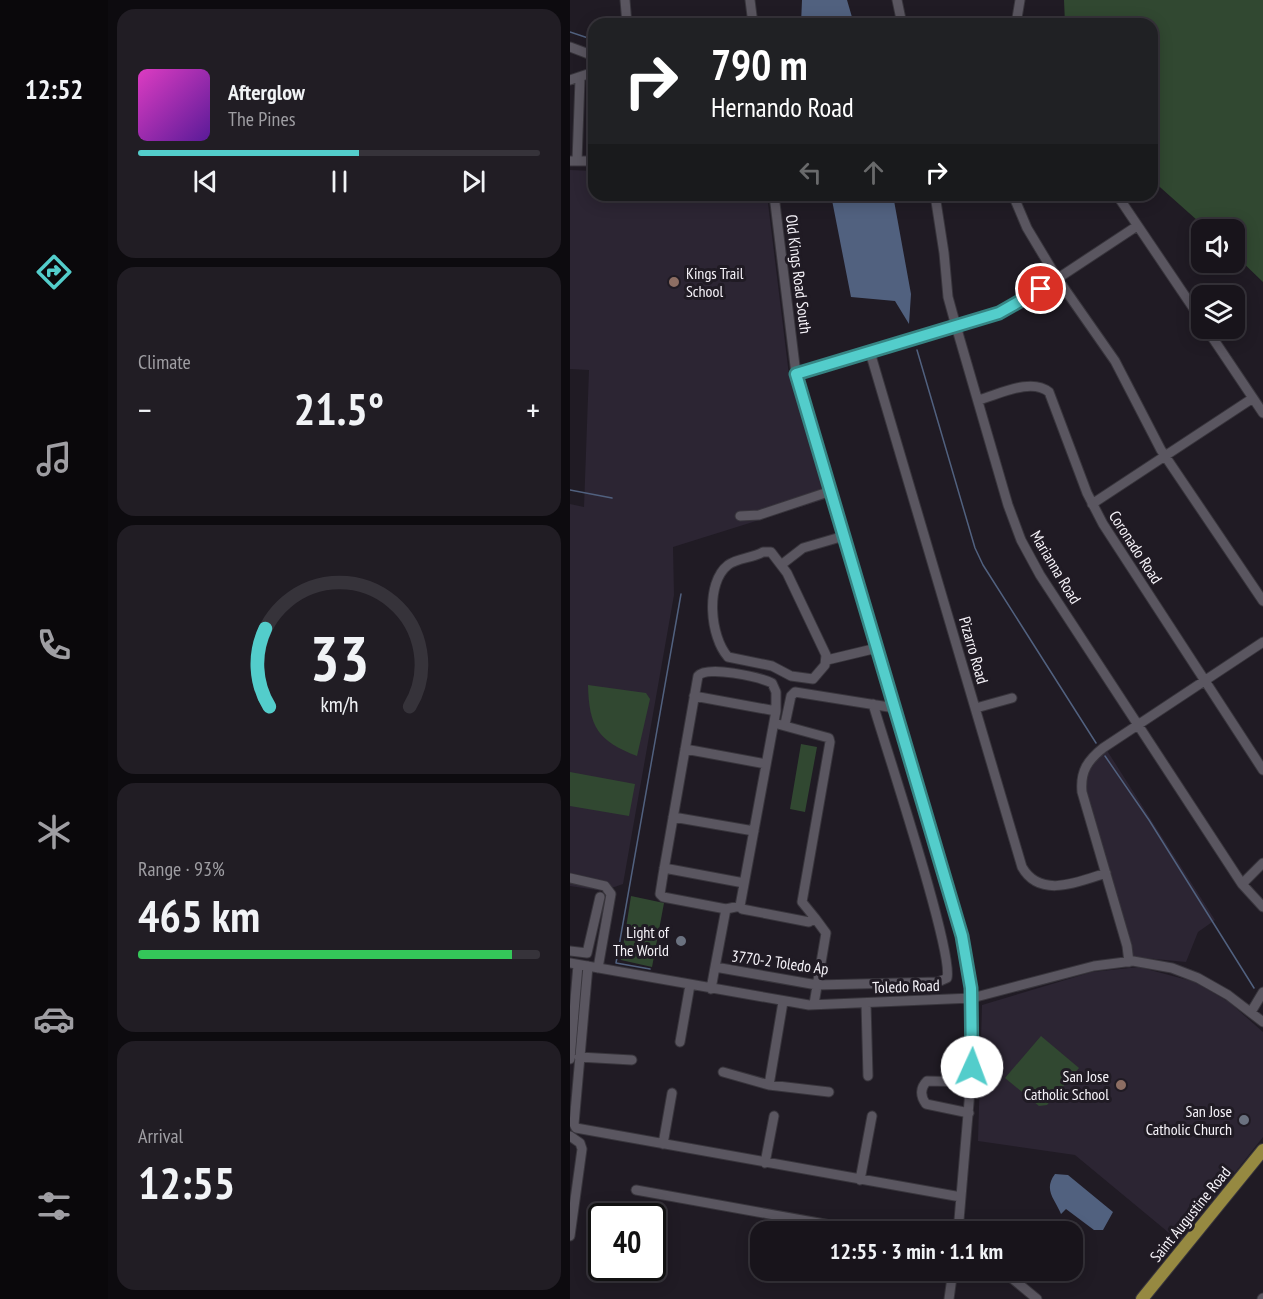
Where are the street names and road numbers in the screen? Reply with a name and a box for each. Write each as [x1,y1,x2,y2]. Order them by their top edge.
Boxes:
street label: Old Kings Road South [782,213,816,335]
street label: Coronado Road [1105,507,1167,587]
street label: Marianna Road [1026,527,1086,607]
street label: Pizarro Road [955,614,993,686]
street label: 3770-2 Toledo Ap [730,945,830,979]
street label: Toledo Road [872,975,940,997]
street label: Saint Augustine Road [1145,1162,1235,1266]

